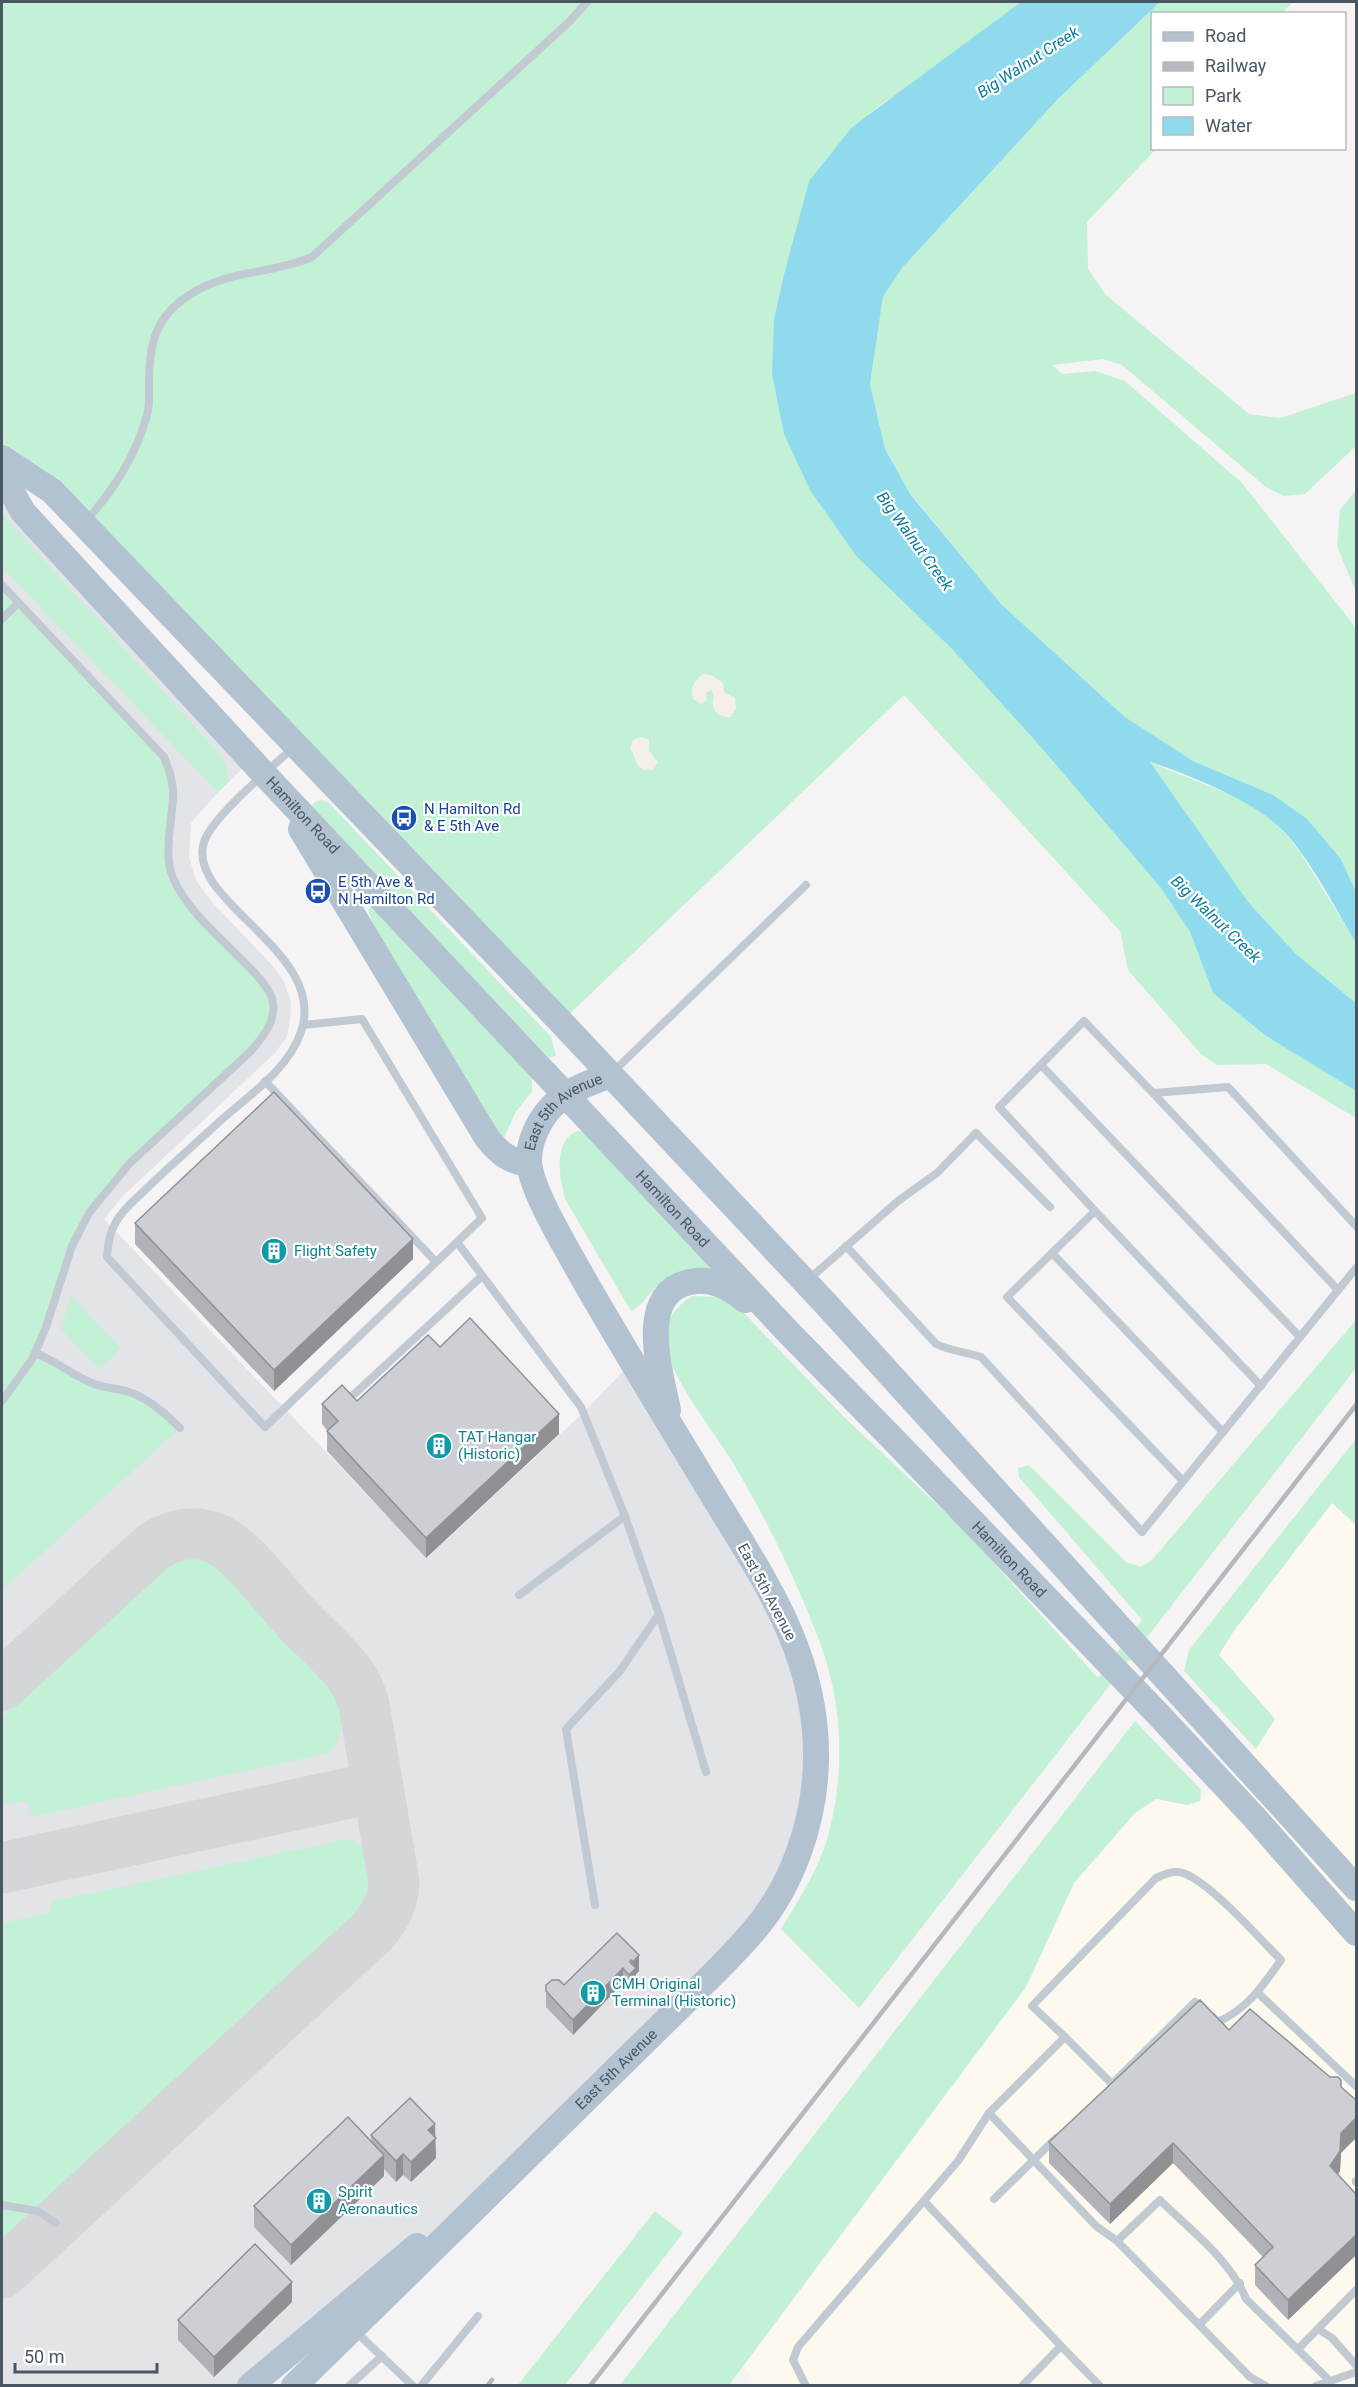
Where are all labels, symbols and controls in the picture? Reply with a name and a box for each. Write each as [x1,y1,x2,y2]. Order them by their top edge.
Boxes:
legend [1151,12,1346,150]
water label: Big Walnut Creek [974,21,1083,102]
text: Road [1205,25,1246,46]
text: Railway [1205,55,1267,76]
text: Park [1205,85,1242,106]
text: Water [1205,115,1252,136]
water label: Big Walnut Creek [873,488,958,595]
street label: Hamilton Road [262,773,343,858]
place label: N Hamilton Rd & E 5th Ave [424,800,521,835]
bus stop icon: N Hamilton Rd & E 5th Ave [389,803,419,833]
water label: Big Walnut Creek [1167,871,1266,967]
place label: E 5th Ave & N Hamilton Rd [338,873,435,908]
bus stop icon: E 5th Ave & N Hamilton Rd [303,876,333,906]
street label: East 5th Avenue [521,1070,605,1152]
street label: Hamilton Road [632,1167,713,1251]
building icon: Flight Safety [259,1236,289,1266]
place label: Flight Safety [294,1242,377,1260]
place label: TAT Hangar (Historic) [458,1428,536,1463]
building icon: TAT Hangar (Historic) [424,1431,454,1461]
street label: Hamilton Road [968,1517,1050,1601]
street label: East 5th Avenue [734,1540,800,1644]
place label: CMH Original Terminal (Historic) [612,1975,736,2010]
building icon: CMH Original Terminal (Historic) [578,1978,608,2008]
street label: East 5th Avenue [572,2025,661,2113]
place label: Spirit Aeronautics [338,2183,418,2218]
building icon: Spirit Aeronautics [304,2186,334,2216]
scale bar [15,2336,158,2374]
text: 50 m [24,2346,64,2367]

